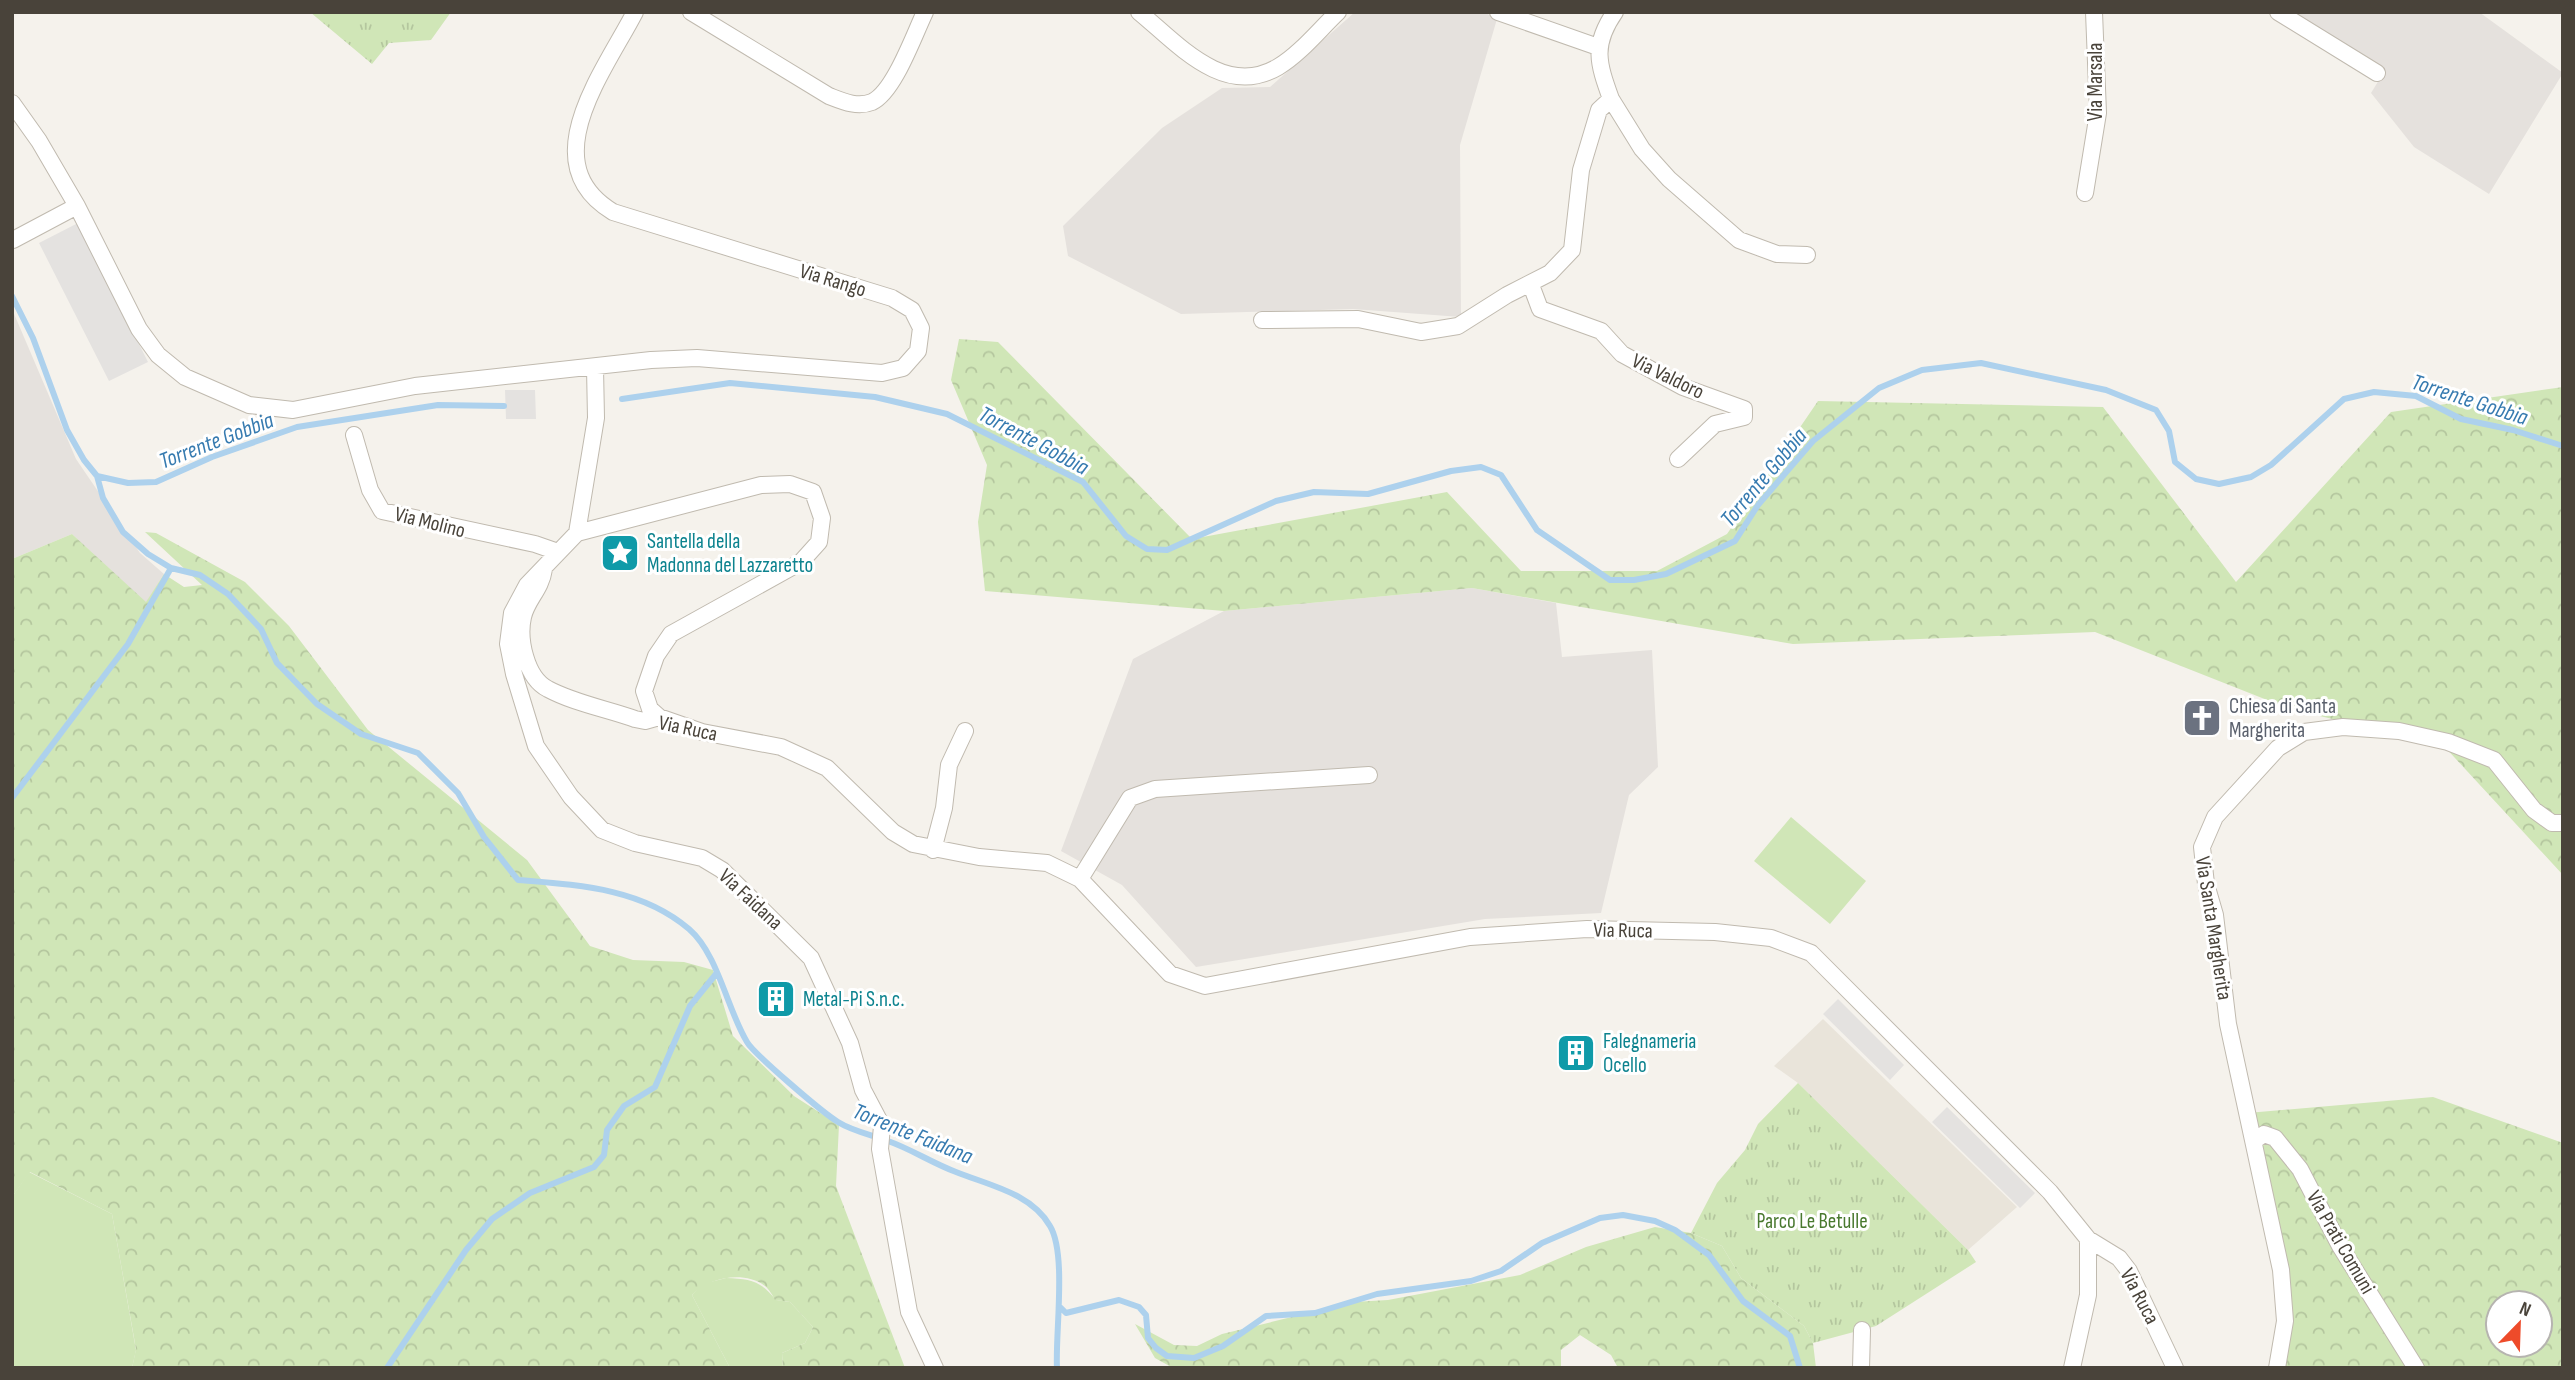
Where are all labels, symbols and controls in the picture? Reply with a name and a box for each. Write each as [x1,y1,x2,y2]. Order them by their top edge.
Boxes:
street label: Via Marsala [2083,43,2108,121]
street label: Via Rango [797,259,869,302]
street label: Via Valdoro [1627,348,1708,405]
water label: Torrente Gobbia [2408,368,2532,432]
water label: Torrente Gobbia [974,400,1094,482]
water label: Torrente Gobbia [155,406,278,476]
water label: Torrente Gobbia [1714,422,1814,533]
street label: Via Molino [392,502,468,543]
place label: Santella della Madonna del Lazzaretto [647,529,813,578]
place icon: Santella della Madonna del Lazzaretto [599,532,641,574]
place label: Chiesa di Santa Margherita [2229,694,2336,743]
church icon: Chiesa di Santa Margherita [2181,697,2223,739]
street label: Via Ruca [656,710,720,747]
street label: Via Santa Margherita [2190,855,2237,1002]
street label: Via Faidana [714,864,788,935]
street label: Via Ruca [1593,917,1653,944]
building icon: Metal-Pi S.n.c. [755,978,797,1020]
place label: Metal-Pi S.n.c. [803,987,905,1012]
place label: Falegnameria Ocello [1603,1029,1696,1078]
building icon: Falegnameria Ocello [1555,1032,1597,1074]
water label: Torrente Faidana [849,1097,977,1171]
street label: Via Prati Comuni [2301,1186,2380,1298]
park label: Parco Le Betulle [1756,1209,1868,1234]
street label: Via Ruca [2115,1264,2165,1328]
north arrow [2484,1289,2554,1359]
text: N [2516,1297,2534,1322]

